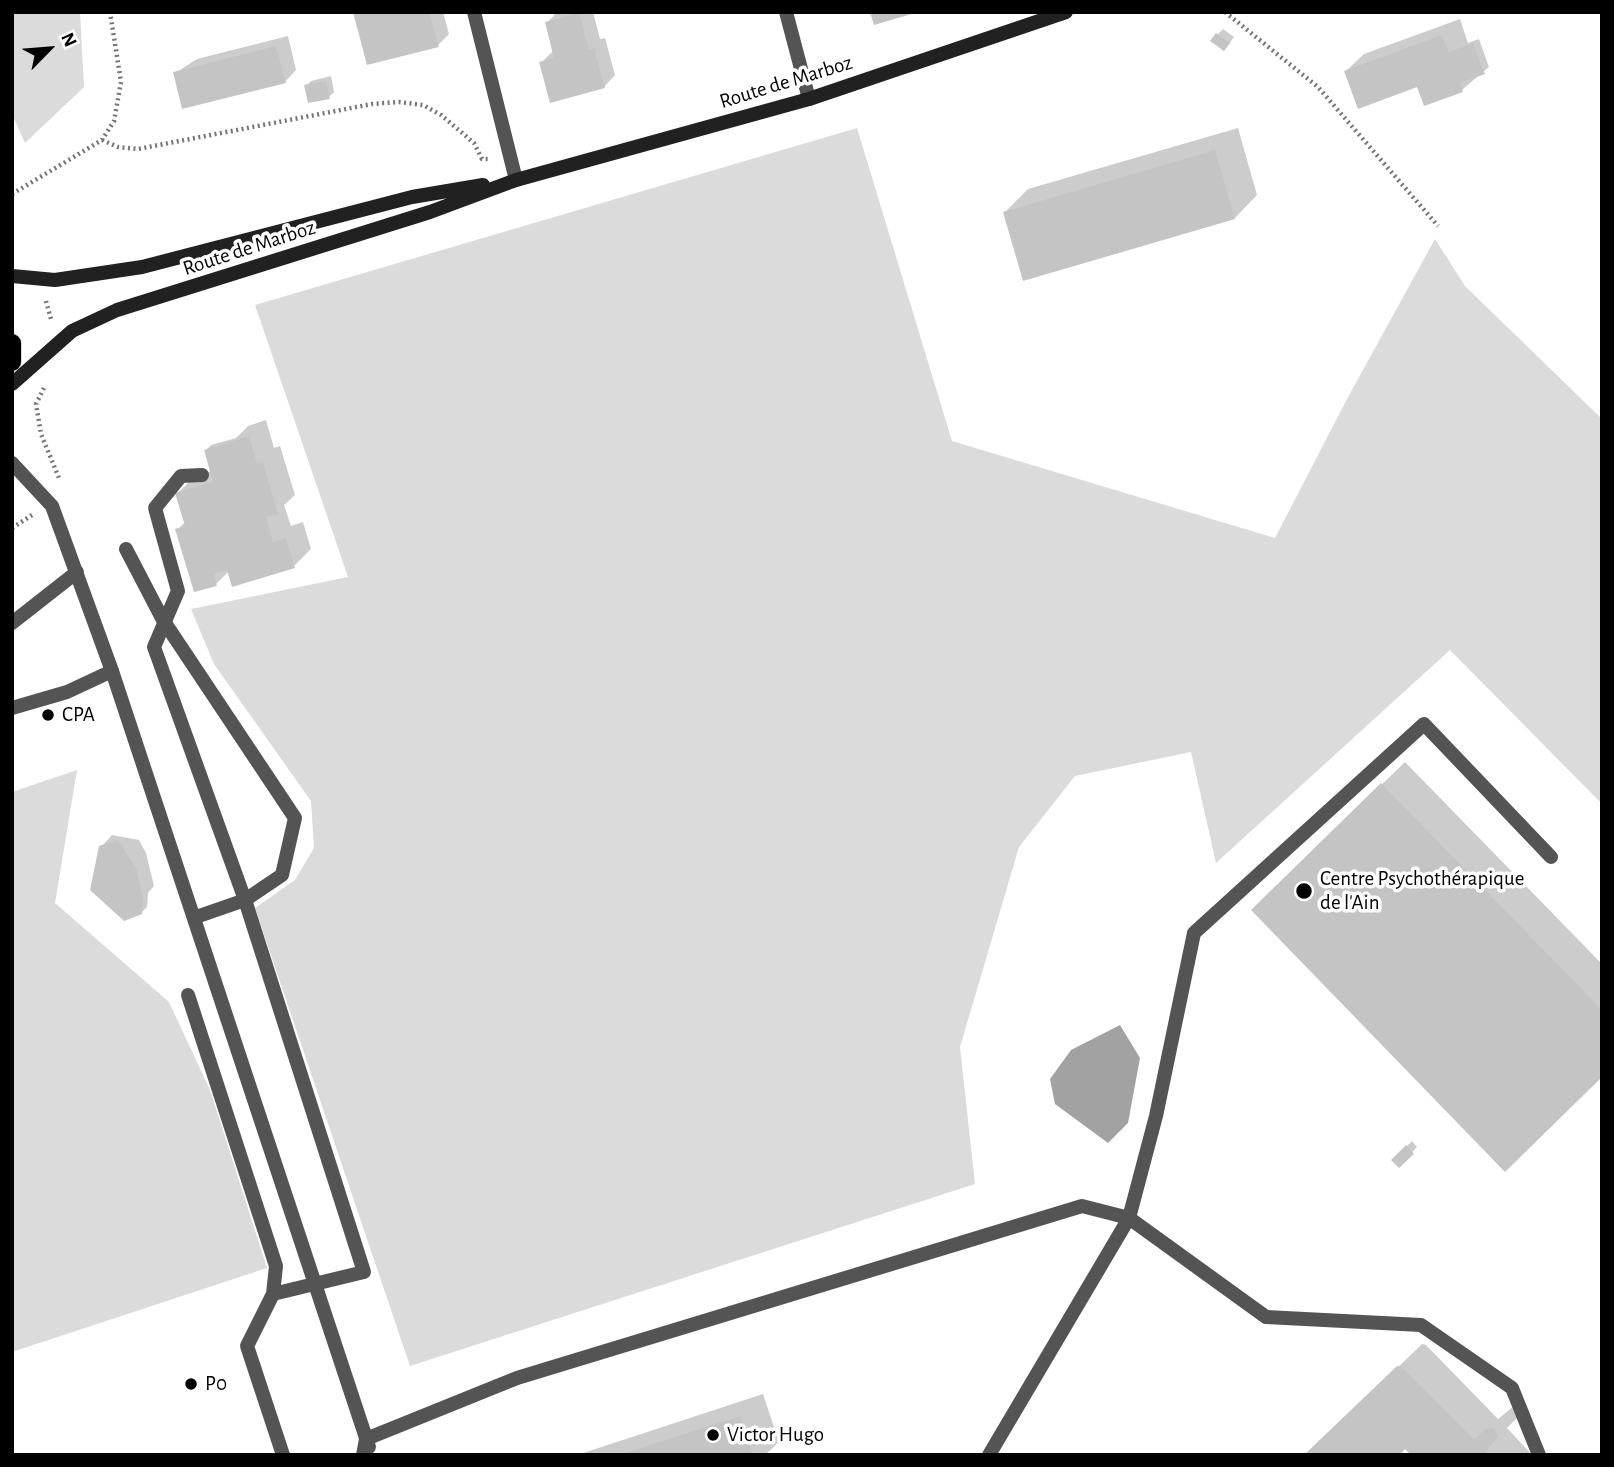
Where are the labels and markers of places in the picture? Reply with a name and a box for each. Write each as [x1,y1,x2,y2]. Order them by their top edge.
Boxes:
place label: CPA [62,702,95,728]
marker: CPA [40,707,56,723]
place label: Centre Psychothérapique de l'Ain [1320,866,1524,916]
marker: Centre Psychothérapique de l'Ain [1294,881,1314,901]
place label: P0 [205,1371,227,1397]
marker: P0 [183,1376,199,1392]
place label: Victor Hugo [727,1422,824,1448]
marker: Victor Hugo [705,1427,721,1443]

